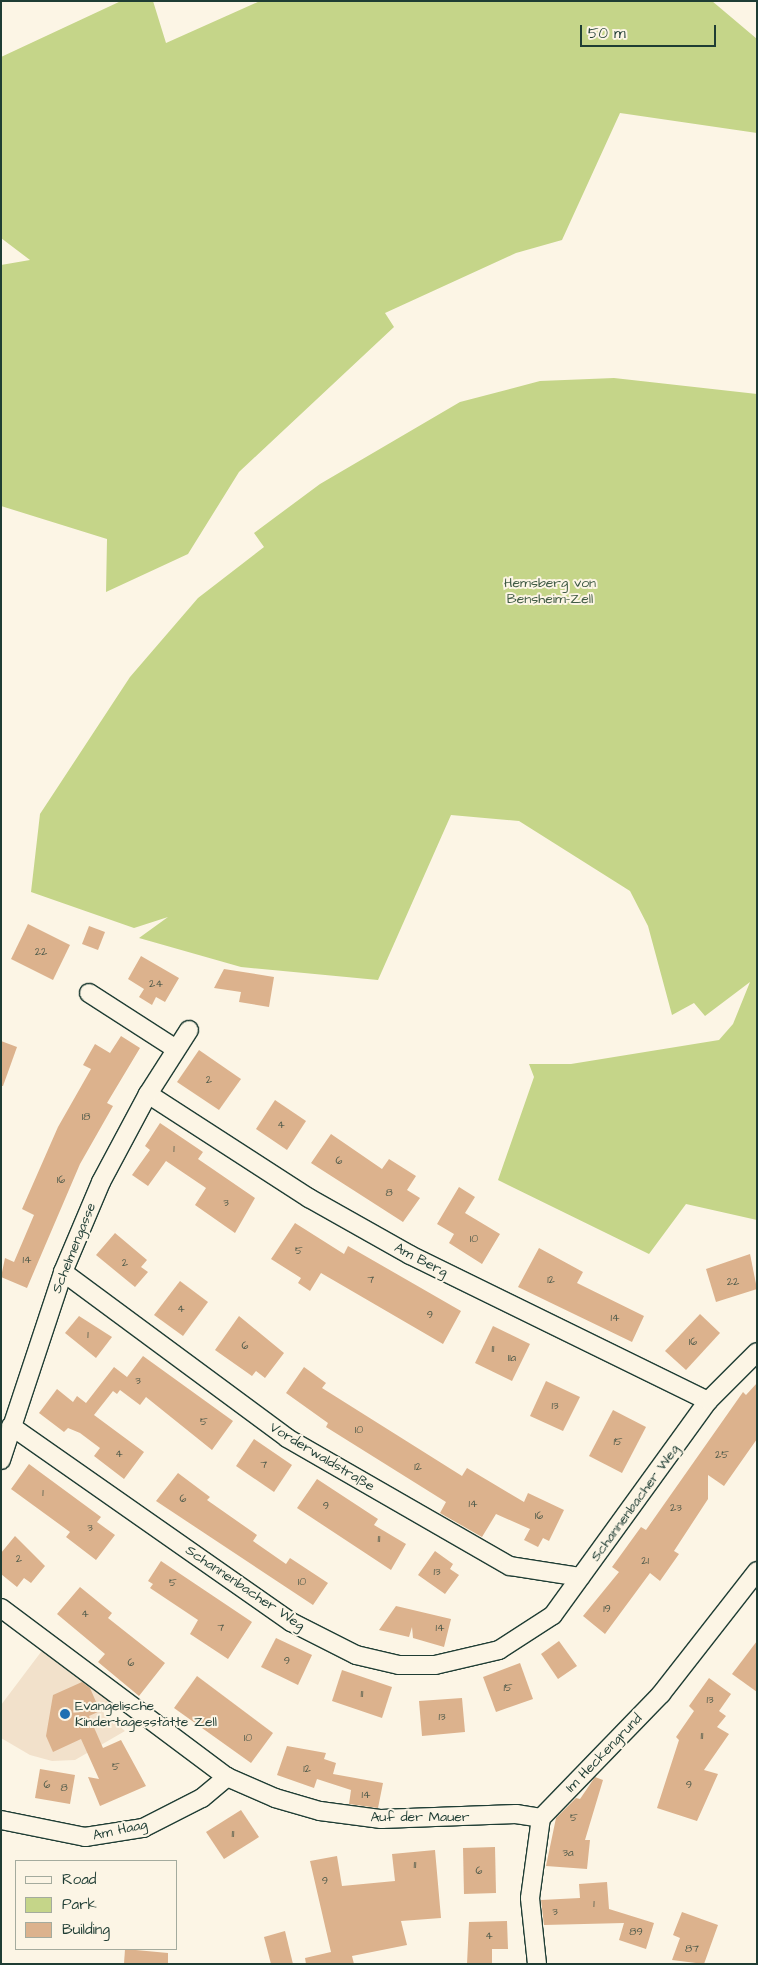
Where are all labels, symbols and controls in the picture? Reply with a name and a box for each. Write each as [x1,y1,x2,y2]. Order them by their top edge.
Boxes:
scale bar [583,15,719,47]
text: 50 m [588,23,626,44]
park label: Hemsberg von Bensheim-Zell [504,575,596,608]
house number: 22 [35,945,47,959]
house number: 24 [149,977,163,991]
house number: 2 [206,1073,212,1087]
house number: 18 [82,1110,90,1124]
house number: 4 [277,1118,285,1132]
house number: 1 [173,1142,175,1156]
house number: 6 [336,1154,342,1168]
house number: 16 [57,1173,65,1187]
house number: 8 [385,1186,393,1200]
house number: 3 [223,1196,229,1210]
street label: Schelmengasse [48,1200,100,1296]
house number: 10 [470,1232,478,1246]
street label: Am Berg [391,1239,451,1281]
house number: 5 [295,1244,303,1258]
house number: 14 [23,1253,31,1267]
house number: 2 [122,1256,128,1270]
house number: 7 [368,1273,374,1287]
house number: 12 [547,1273,555,1287]
house number: 22 [727,1275,739,1289]
house number: 4 [177,1302,185,1316]
house number: 9 [427,1308,433,1322]
house number: 14 [611,1311,619,1325]
house number: 1 [87,1328,89,1342]
house number: 16 [689,1335,697,1349]
house number: 6 [242,1339,248,1353]
house number: 11 [492,1342,494,1356]
house number: 11a [508,1351,516,1365]
house number: 3 [135,1374,141,1388]
house number: 13 [551,1399,559,1413]
house number: 5 [200,1415,208,1429]
street label: Vorderwaldstraße [266,1419,378,1495]
house number: 10 [355,1423,363,1437]
house number: 15 [613,1435,623,1449]
street label: Schannenbacher Weg [587,1441,683,1565]
house number: 4 [115,1447,123,1461]
house number: 25 [715,1448,729,1462]
house number: 7 [261,1458,267,1472]
house number: 12 [414,1460,422,1474]
house number: 1 [42,1486,44,1500]
house number: 6 [180,1492,186,1506]
house number: 14 [469,1497,477,1511]
house number: 9 [323,1499,329,1513]
house number: 23 [670,1501,682,1515]
house number: 16 [535,1509,543,1523]
house number: 3 [87,1521,93,1535]
house number: 11 [378,1532,380,1546]
street label: Schannenbacher Weg [182,1542,308,1634]
house number: 2 [16,1552,22,1566]
house number: 21 [641,1554,649,1568]
house number: 13 [433,1565,441,1579]
house number: 10 [298,1575,306,1589]
house number: 5 [169,1576,177,1590]
house number: 19 [603,1602,611,1616]
house number: 4 [81,1607,89,1621]
house number: 7 [218,1621,224,1635]
house number: 14 [436,1621,444,1635]
house number: 9 [284,1654,290,1668]
house number: 6 [128,1656,134,1670]
house number: 15 [503,1681,513,1695]
house number: 11 [361,1687,363,1701]
house number: 13 [706,1693,714,1707]
place label: Evangelische Kindertagesstätte Zell [75,1698,217,1730]
marker: Evangelische Kindertagesstätte Zell [59,1708,71,1720]
house number: 13 [438,1710,446,1724]
street label: Im Heckengrund [562,1710,646,1796]
house number: 11 [701,1729,703,1743]
house number: 10 [244,1731,252,1745]
house number: 5 [112,1760,120,1774]
house number: 12 [303,1762,311,1776]
house number: 6 [44,1778,50,1792]
house number: 9 [686,1778,692,1792]
house number: 8 [60,1781,68,1795]
house number: 14 [362,1788,370,1802]
street label: Auf der Mauer [370,1809,470,1825]
house number: 5 [570,1811,578,1825]
street label: Am Haag [91,1816,149,1844]
house number: 11 [232,1827,234,1841]
house number: 3a [562,1846,574,1860]
house number: 11 [414,1858,416,1872]
legend [15,1860,178,1950]
house number: 6 [476,1864,482,1878]
text: Road [62,1869,96,1890]
house number: 9 [322,1874,328,1888]
text: Park [62,1894,97,1915]
house number: 1 [593,1897,595,1911]
house number: 3 [552,1905,558,1919]
text: Building [62,1919,110,1940]
house number: 89 [629,1925,643,1939]
house number: 4 [485,1929,493,1943]
house number: 87 [685,1942,699,1956]

